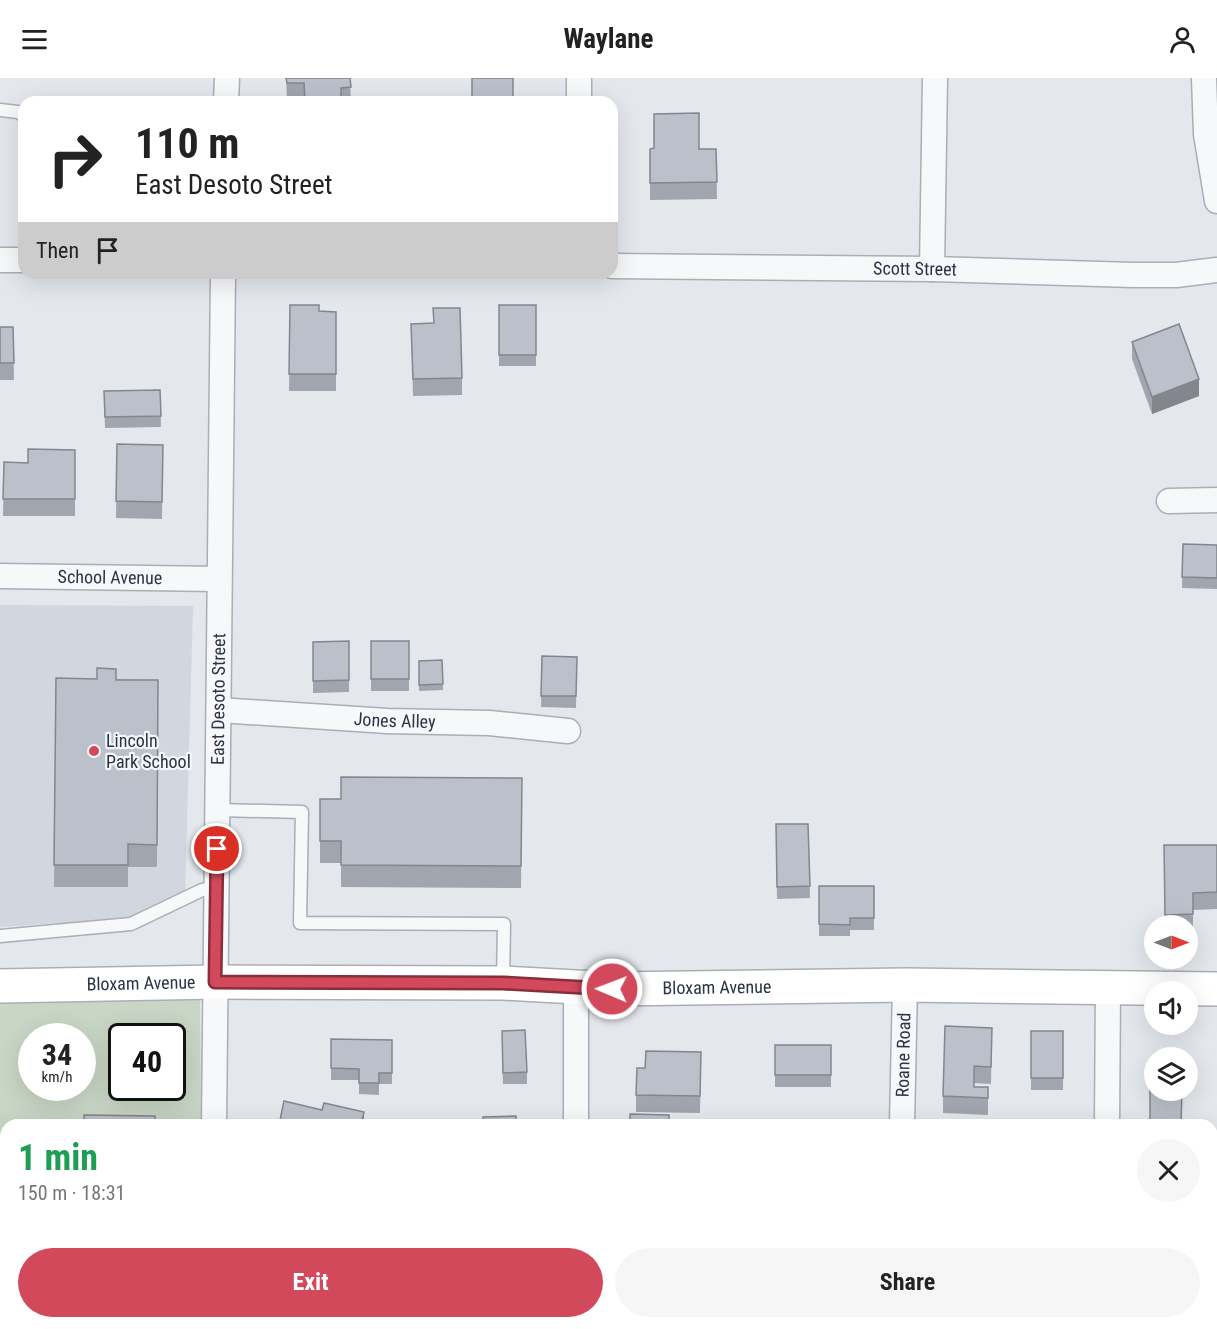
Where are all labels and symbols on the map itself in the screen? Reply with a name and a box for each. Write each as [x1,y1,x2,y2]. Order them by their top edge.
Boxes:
street label: Scott Street [873,257,957,280]
street label: School Avenue [58,566,162,588]
street label: East Desoto Street [207,633,229,765]
street label: Jones Alley [353,708,436,732]
place label: Lincoln Park School [106,730,191,772]
marker: Lincoln Park School [87,744,101,758]
pin [191,823,242,874]
north arrow [1144,915,1198,969]
position arrow [580,957,644,1021]
street label: Bloxam Avenue [86,971,196,994]
street label: Bloxam Avenue [662,976,771,998]
street label: Roane Road [892,1012,914,1098]
speed limit sign: 40 [108,1023,186,1101]

